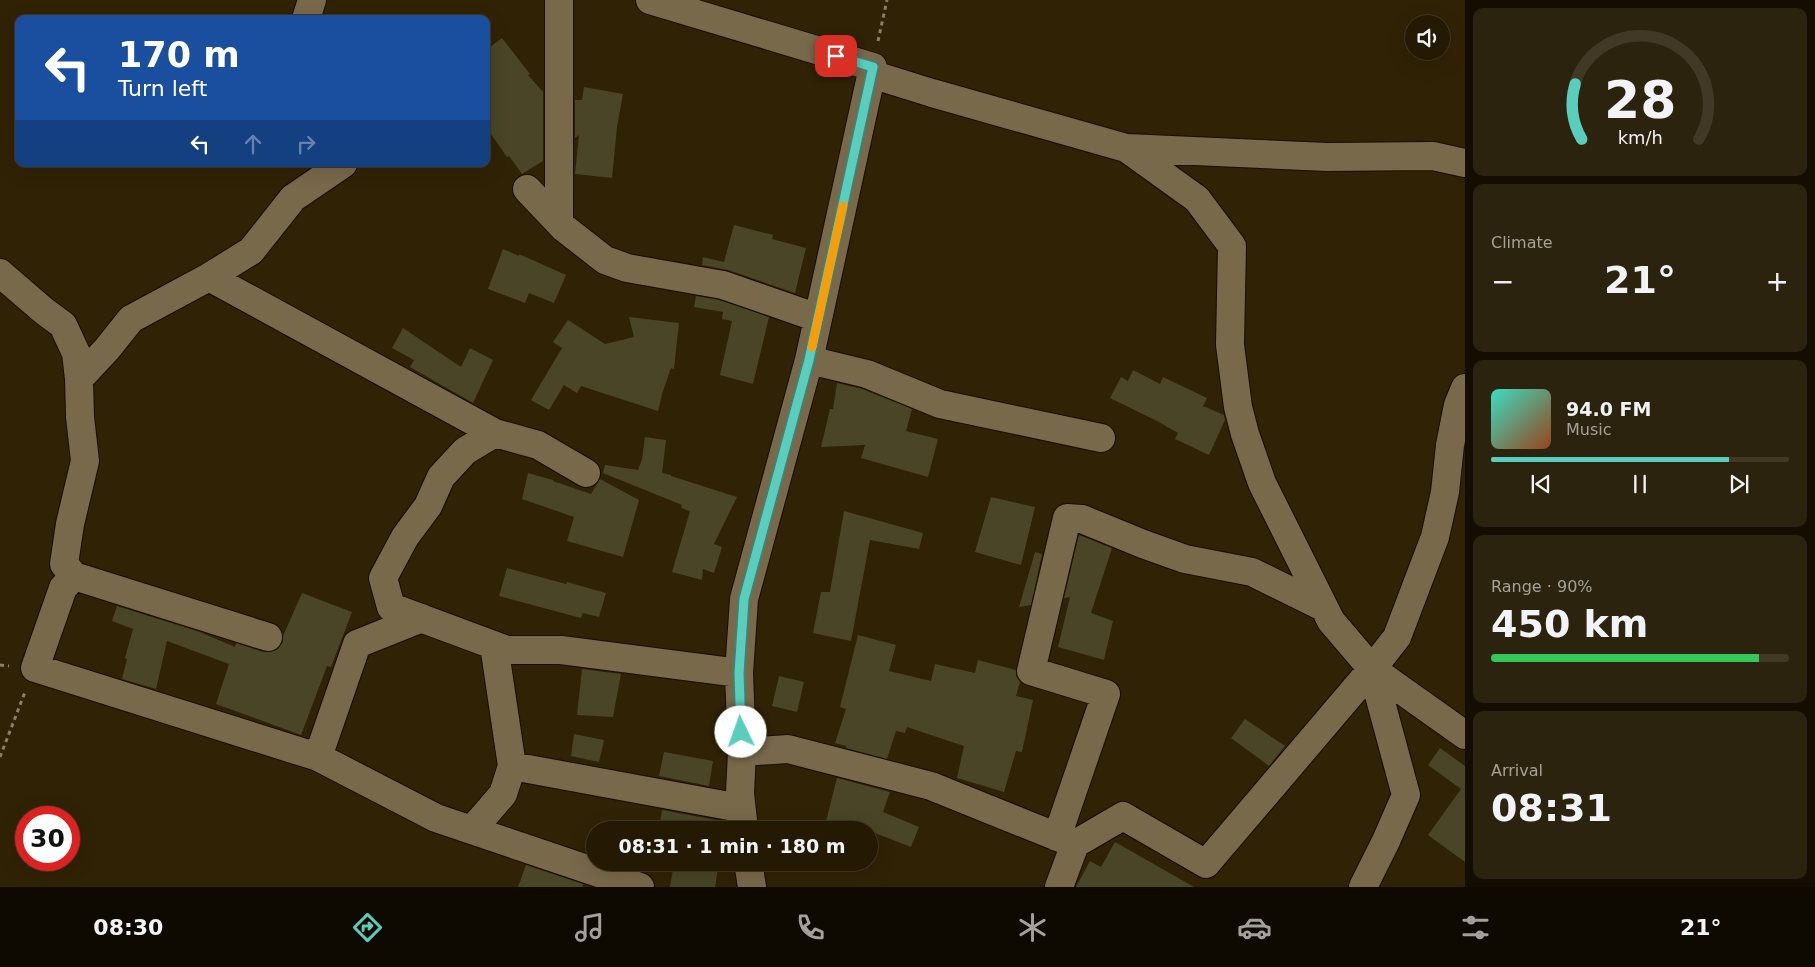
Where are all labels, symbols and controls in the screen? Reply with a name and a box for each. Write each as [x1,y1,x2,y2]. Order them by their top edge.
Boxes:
map controls [1405,15,1450,60]
button: sound [1405,15,1450,60]
icon: left [35,35,100,100]
text: 170 m [118,35,240,75]
pin [815,35,857,77]
icon: arrive [822,42,850,70]
text: 28 [1604,70,1676,130]
text: Turn left [118,76,207,101]
text: km/h [1617,127,1663,148]
icon: left [186,130,214,158]
icon: ahead [239,130,267,158]
icon: right [292,130,320,158]
text: Climate [1491,233,1553,252]
text: 21° [1604,258,1676,302]
text: − [1491,265,1514,298]
text: + [1766,265,1789,298]
text: 94.0 FM [1566,398,1651,420]
text: Music [1566,420,1612,439]
icon: previous [1527,470,1555,498]
icon: pause [1626,470,1654,498]
icon: next [1725,470,1753,498]
text: Range · 90% [1491,577,1593,596]
text: 450 km [1491,602,1648,646]
position arrow [714,705,766,757]
text: Arrival [1491,761,1543,780]
text: 08:31 [1491,786,1612,830]
speed limit sign: 30 [15,806,80,871]
text: 08:31 · 1 min · 180 m [618,835,846,857]
icon: directions [350,910,385,945]
icon: music [572,910,607,945]
icon: phone [793,910,828,945]
icon: climate [1015,910,1050,945]
icon: car [1237,910,1272,945]
icon: filters [1458,910,1493,945]
text: 08:30 [93,915,163,940]
text: 21° [1680,915,1722,940]

